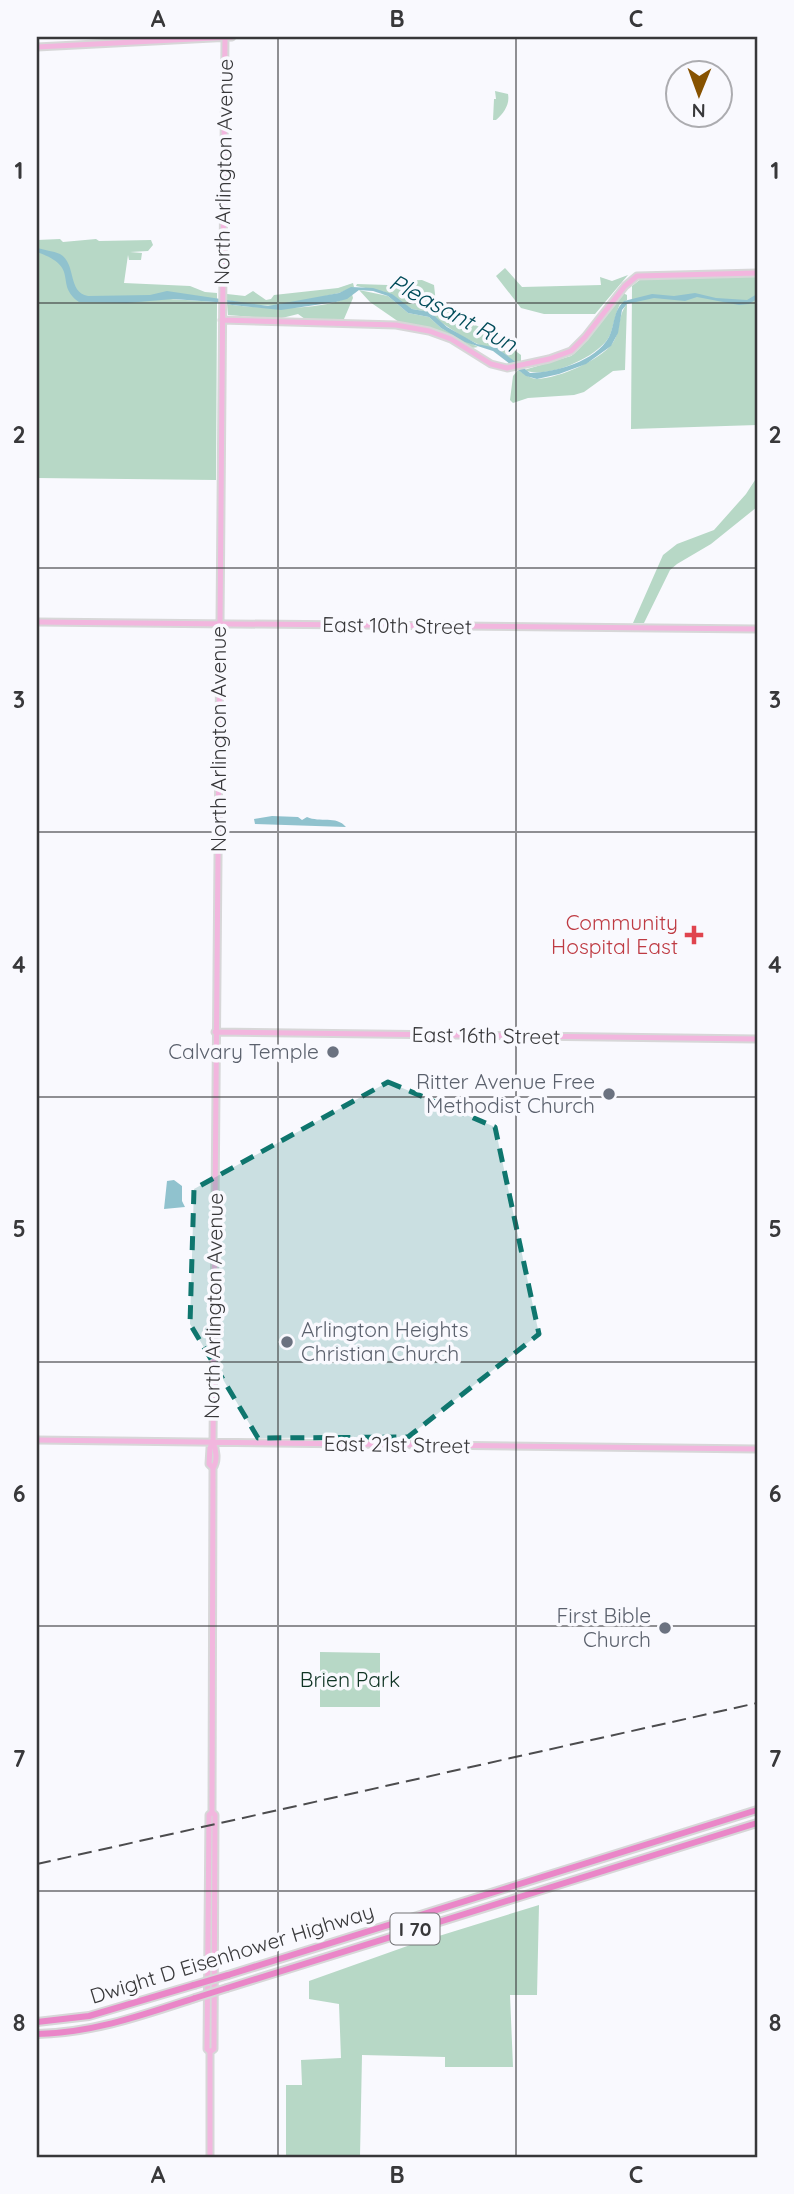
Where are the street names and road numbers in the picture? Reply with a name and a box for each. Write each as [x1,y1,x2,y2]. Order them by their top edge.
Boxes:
street label: North Arlington Avenue [208,59,238,285]
street label: East 10th Street [322,611,472,639]
street label: North Arlington Avenue [205,626,231,852]
street label: East 16th Street [411,1021,561,1049]
street label: North Arlington Avenue [198,1193,228,1419]
street label: East 21st Street [323,1430,471,1458]
street label: Dwight D Eisenhower Highway [87,1897,377,2009]
road number: I 70 [390,1913,440,1944]

